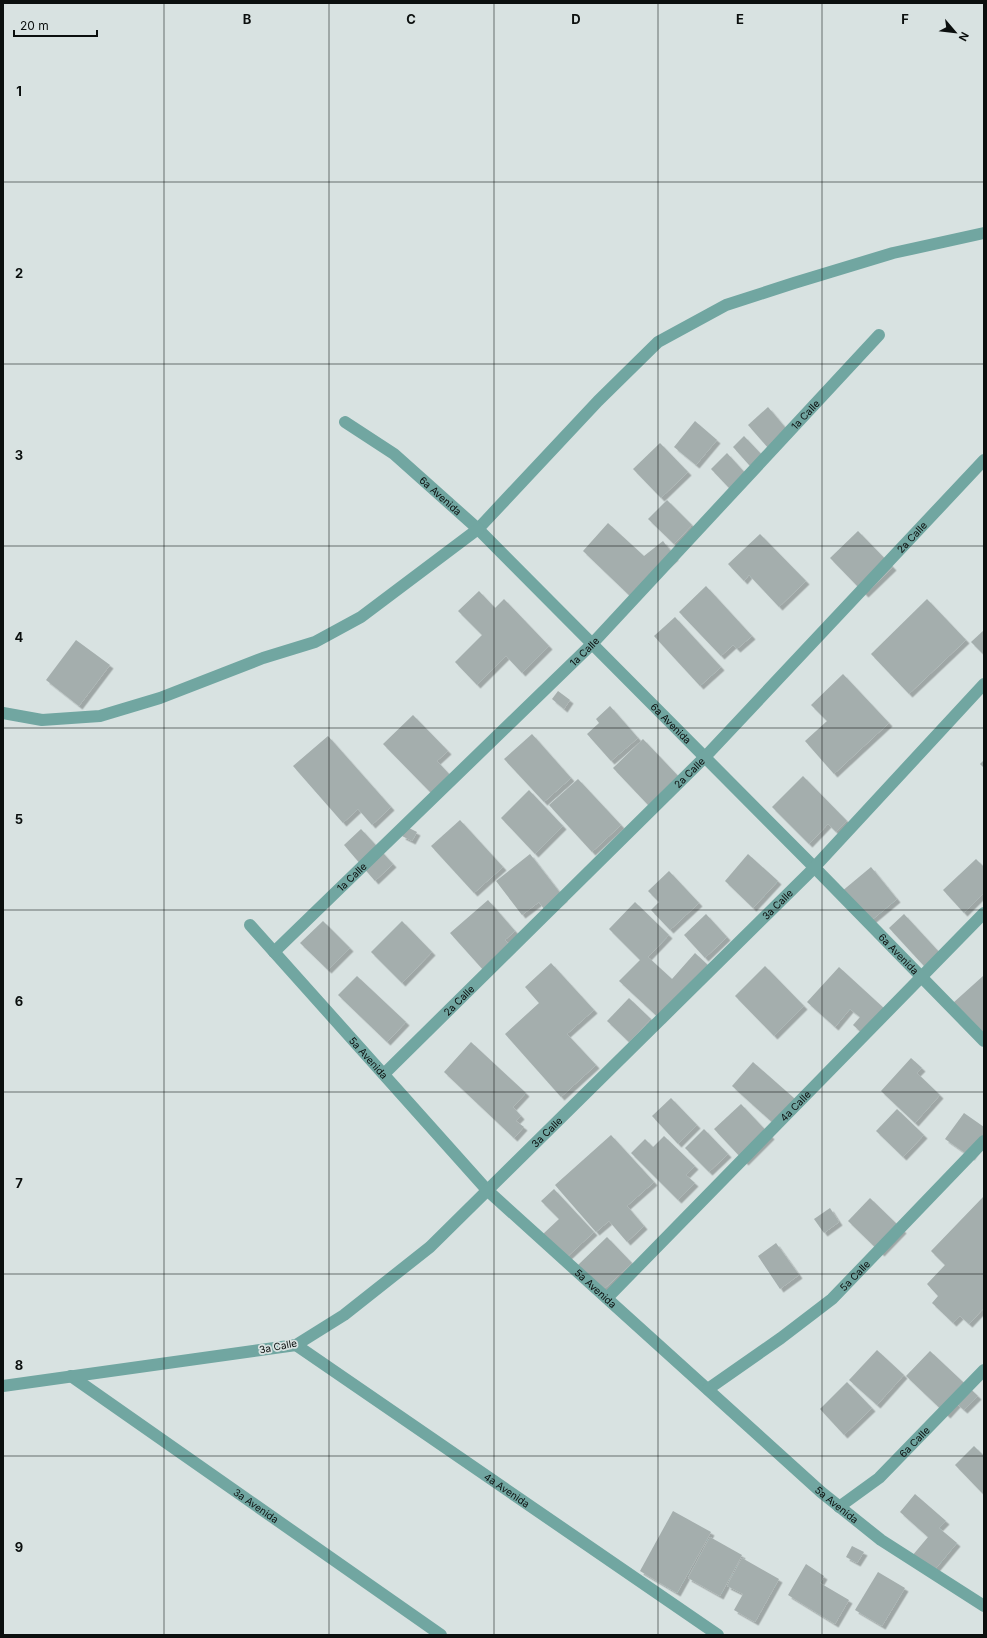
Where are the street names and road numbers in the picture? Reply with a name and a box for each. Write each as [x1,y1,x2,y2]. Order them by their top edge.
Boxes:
street label: 1a Calle [789,397,822,432]
street label: 6a Avenida [417,474,464,517]
street label: 2a Calle [894,519,929,555]
street label: 1a Calle [567,634,602,668]
street label: 6a Avenida [648,700,694,746]
street label: 2a Calle [671,755,707,790]
street label: 1a Calle [334,860,369,894]
street label: 3a Calle [759,886,795,922]
street label: 6a Avenida [876,931,921,977]
street label: 2a Calle [441,982,477,1018]
street label: 5a Avenida [347,1034,391,1081]
street label: 4a Calle [777,1088,813,1124]
street label: 3a Calle [529,1114,565,1150]
street label: 5a Calle [837,1257,872,1293]
street label: 5a Avenida [572,1266,619,1310]
street label: 3a Calle [258,1336,298,1356]
street label: 6a Calle [897,1424,932,1460]
street label: 4a Avenida [482,1470,532,1510]
street label: 5a Avenida [813,1484,861,1526]
street label: 3a Avenida [231,1486,281,1525]

